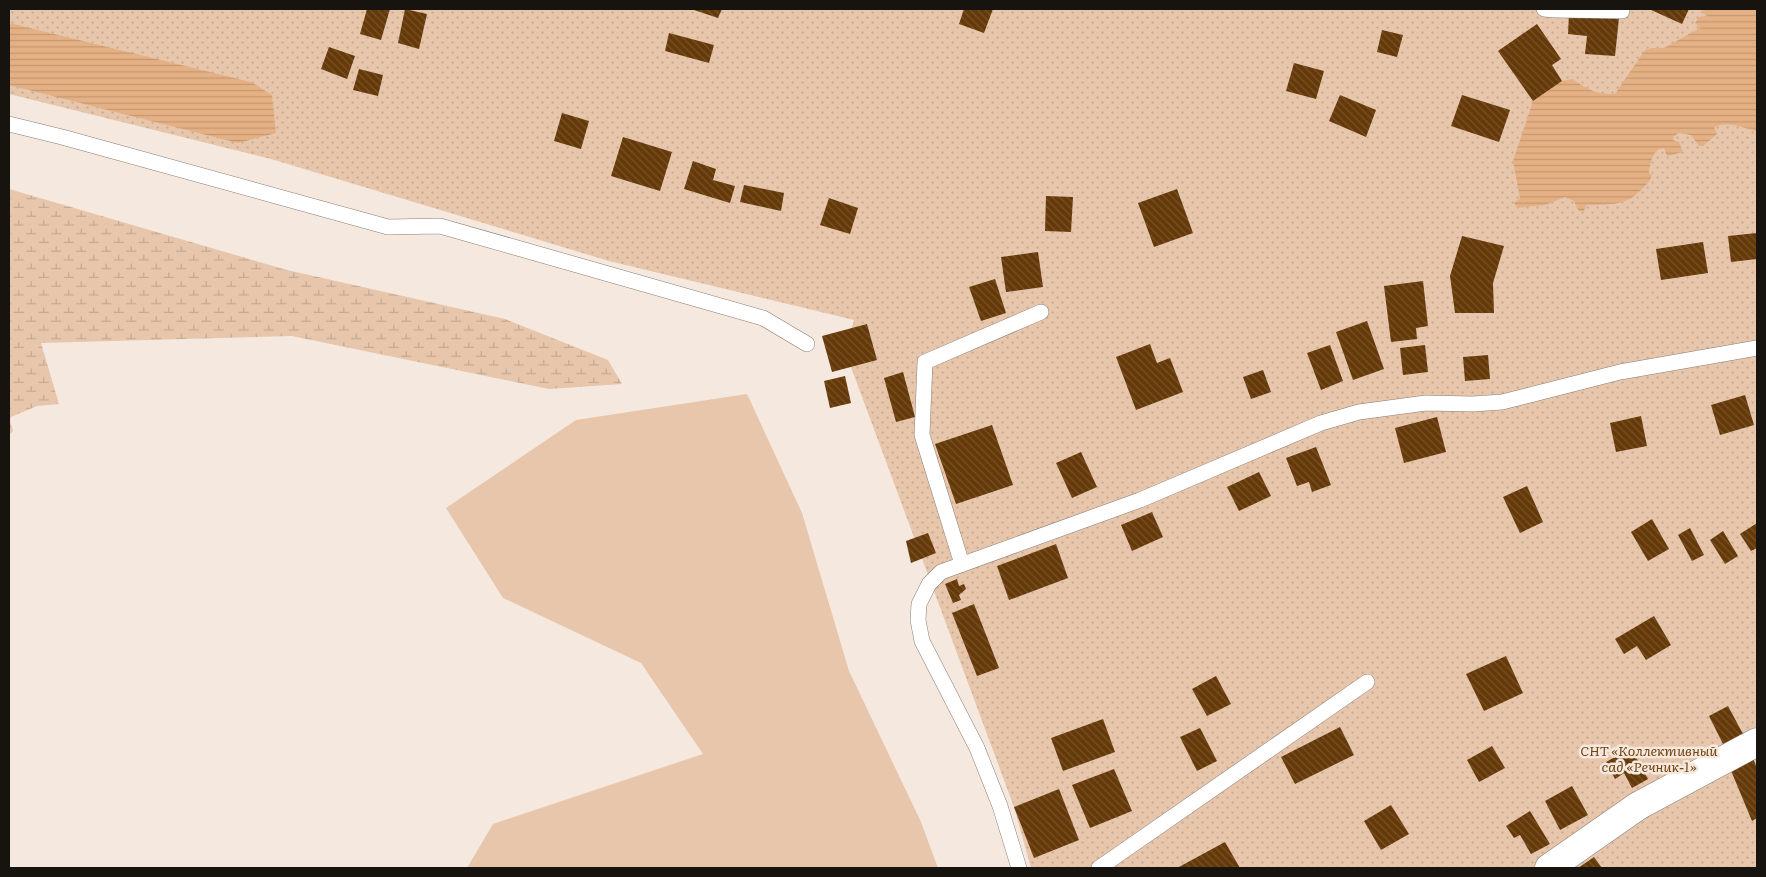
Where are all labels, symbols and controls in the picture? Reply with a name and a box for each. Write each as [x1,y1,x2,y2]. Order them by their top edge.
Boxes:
park label: СНТ «Коллективный сад «Речник-1» [1580,740,1718,776]

